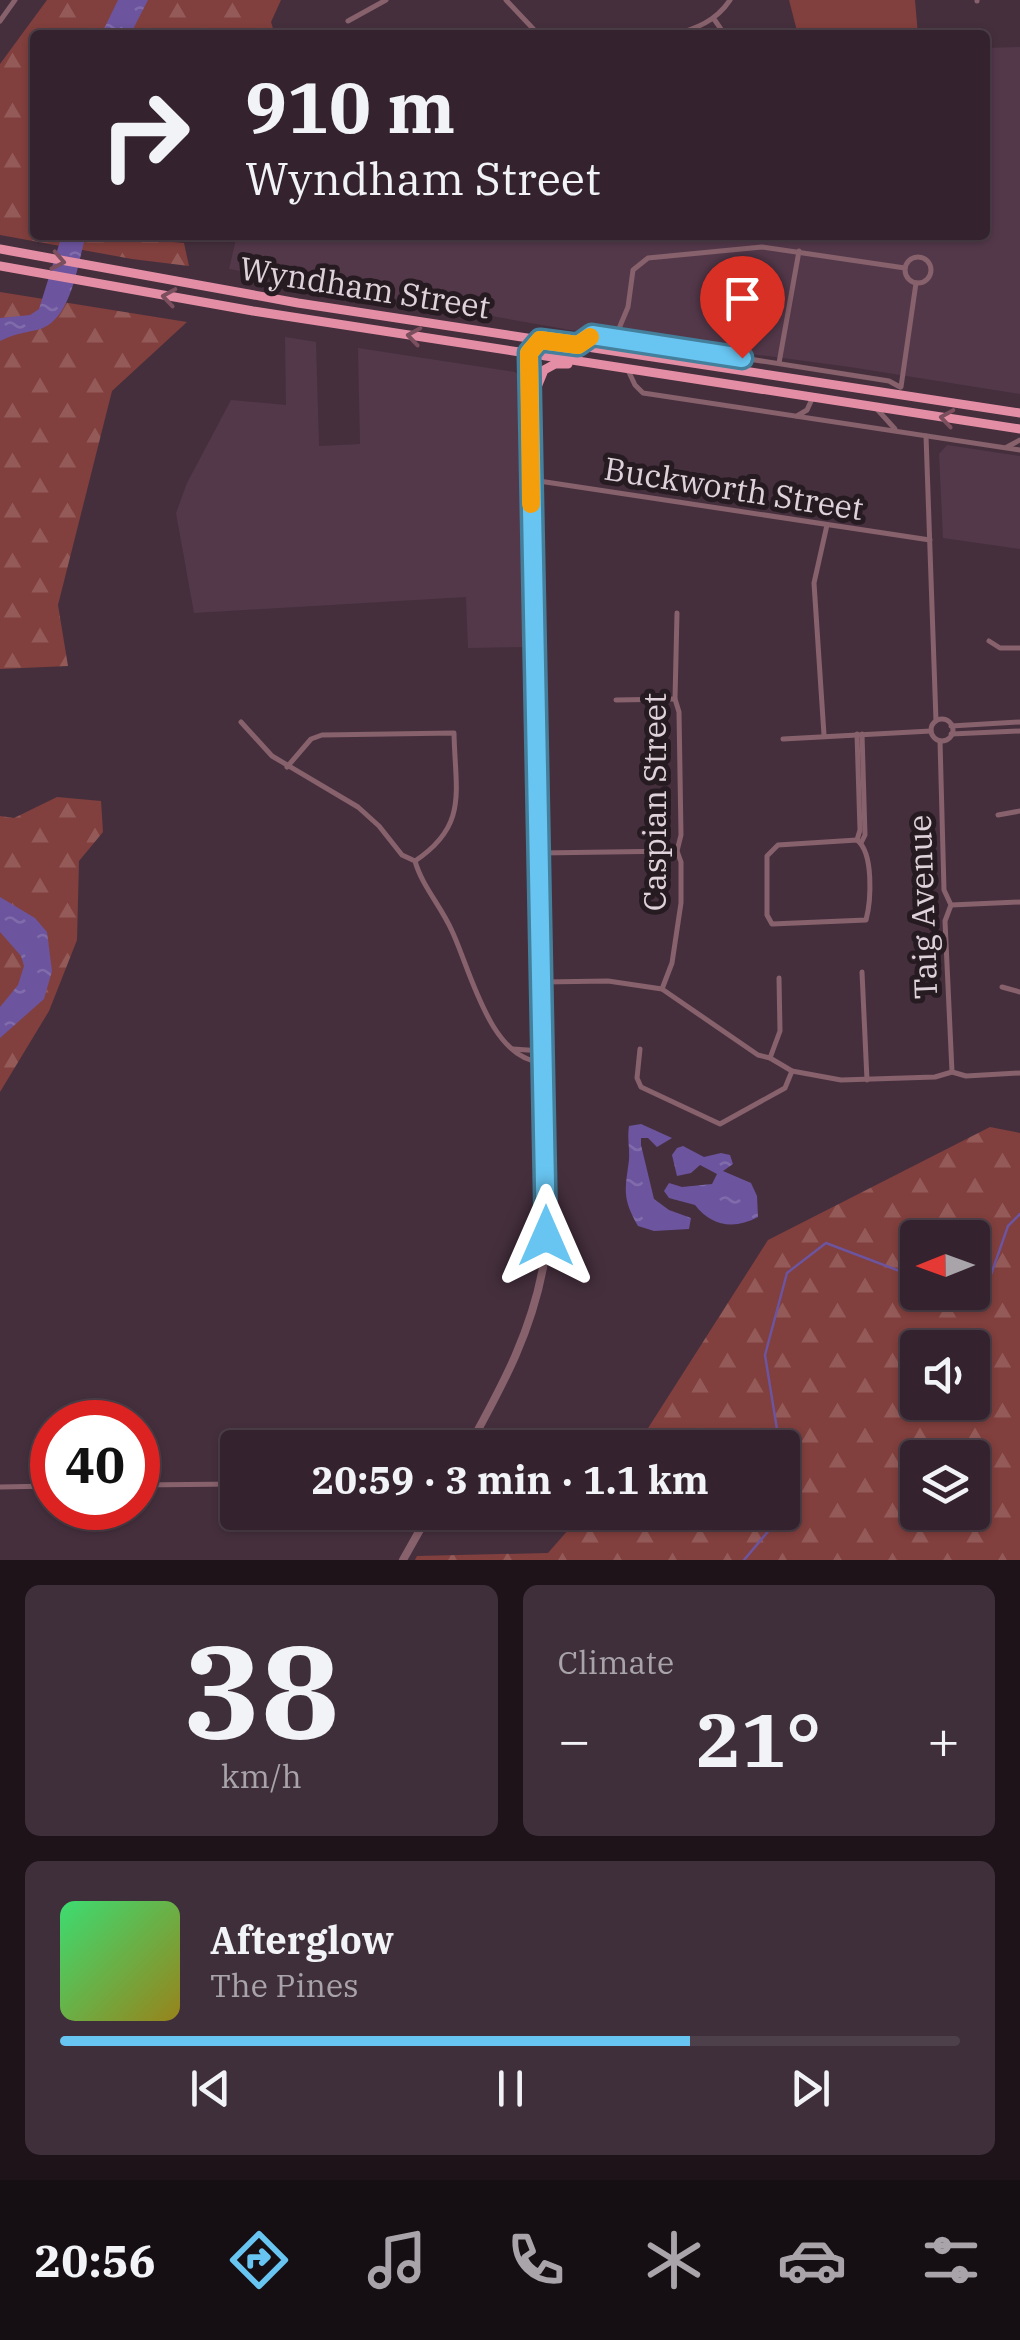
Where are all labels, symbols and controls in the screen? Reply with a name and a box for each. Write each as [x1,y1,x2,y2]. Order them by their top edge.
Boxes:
text: 910 m [245,61,455,152]
icon: right [80,70,210,200]
text: Wyndham Street [245,149,601,207]
street label: Wyndham Street [237,246,493,328]
one-way arrow [49,249,66,270]
pin [700,256,785,359]
icon: arrive [715,271,770,326]
one-way arrow [161,287,178,308]
one-way arrow [406,326,422,347]
one-way arrow [939,408,956,429]
street label: Buckworth Street [601,447,867,529]
street label: Caspian Street [633,693,675,911]
street label: Taig Avenue [898,814,946,1000]
position arrow [494,1184,598,1288]
north arrow [900,1220,990,1310]
map controls [900,1220,990,1530]
button: sound [900,1330,990,1420]
speed limit sign: 40 [30,1400,160,1530]
button: layers [900,1440,990,1530]
text: 20:59 · 3 min · 1.1 km [311,1455,709,1504]
text: 38 [183,1605,339,1774]
text: Climate [558,1641,674,1683]
text: 21° [696,1690,821,1788]
text: − [558,1704,591,1775]
text: + [927,1704,960,1775]
text: km/h [221,1755,302,1797]
text: Afterglow [210,1915,394,1964]
text: The Pines [210,1964,359,2006]
icon: previous [183,2061,238,2116]
icon: pause [483,2061,538,2116]
icon: next [783,2061,838,2116]
icon: directions [224,2225,294,2295]
icon: music [362,2225,432,2295]
icon: phone [501,2225,571,2295]
icon: climate [639,2225,709,2295]
icon: car [777,2225,847,2295]
icon: filters [916,2225,986,2295]
text: 20:56 [34,2231,156,2289]

